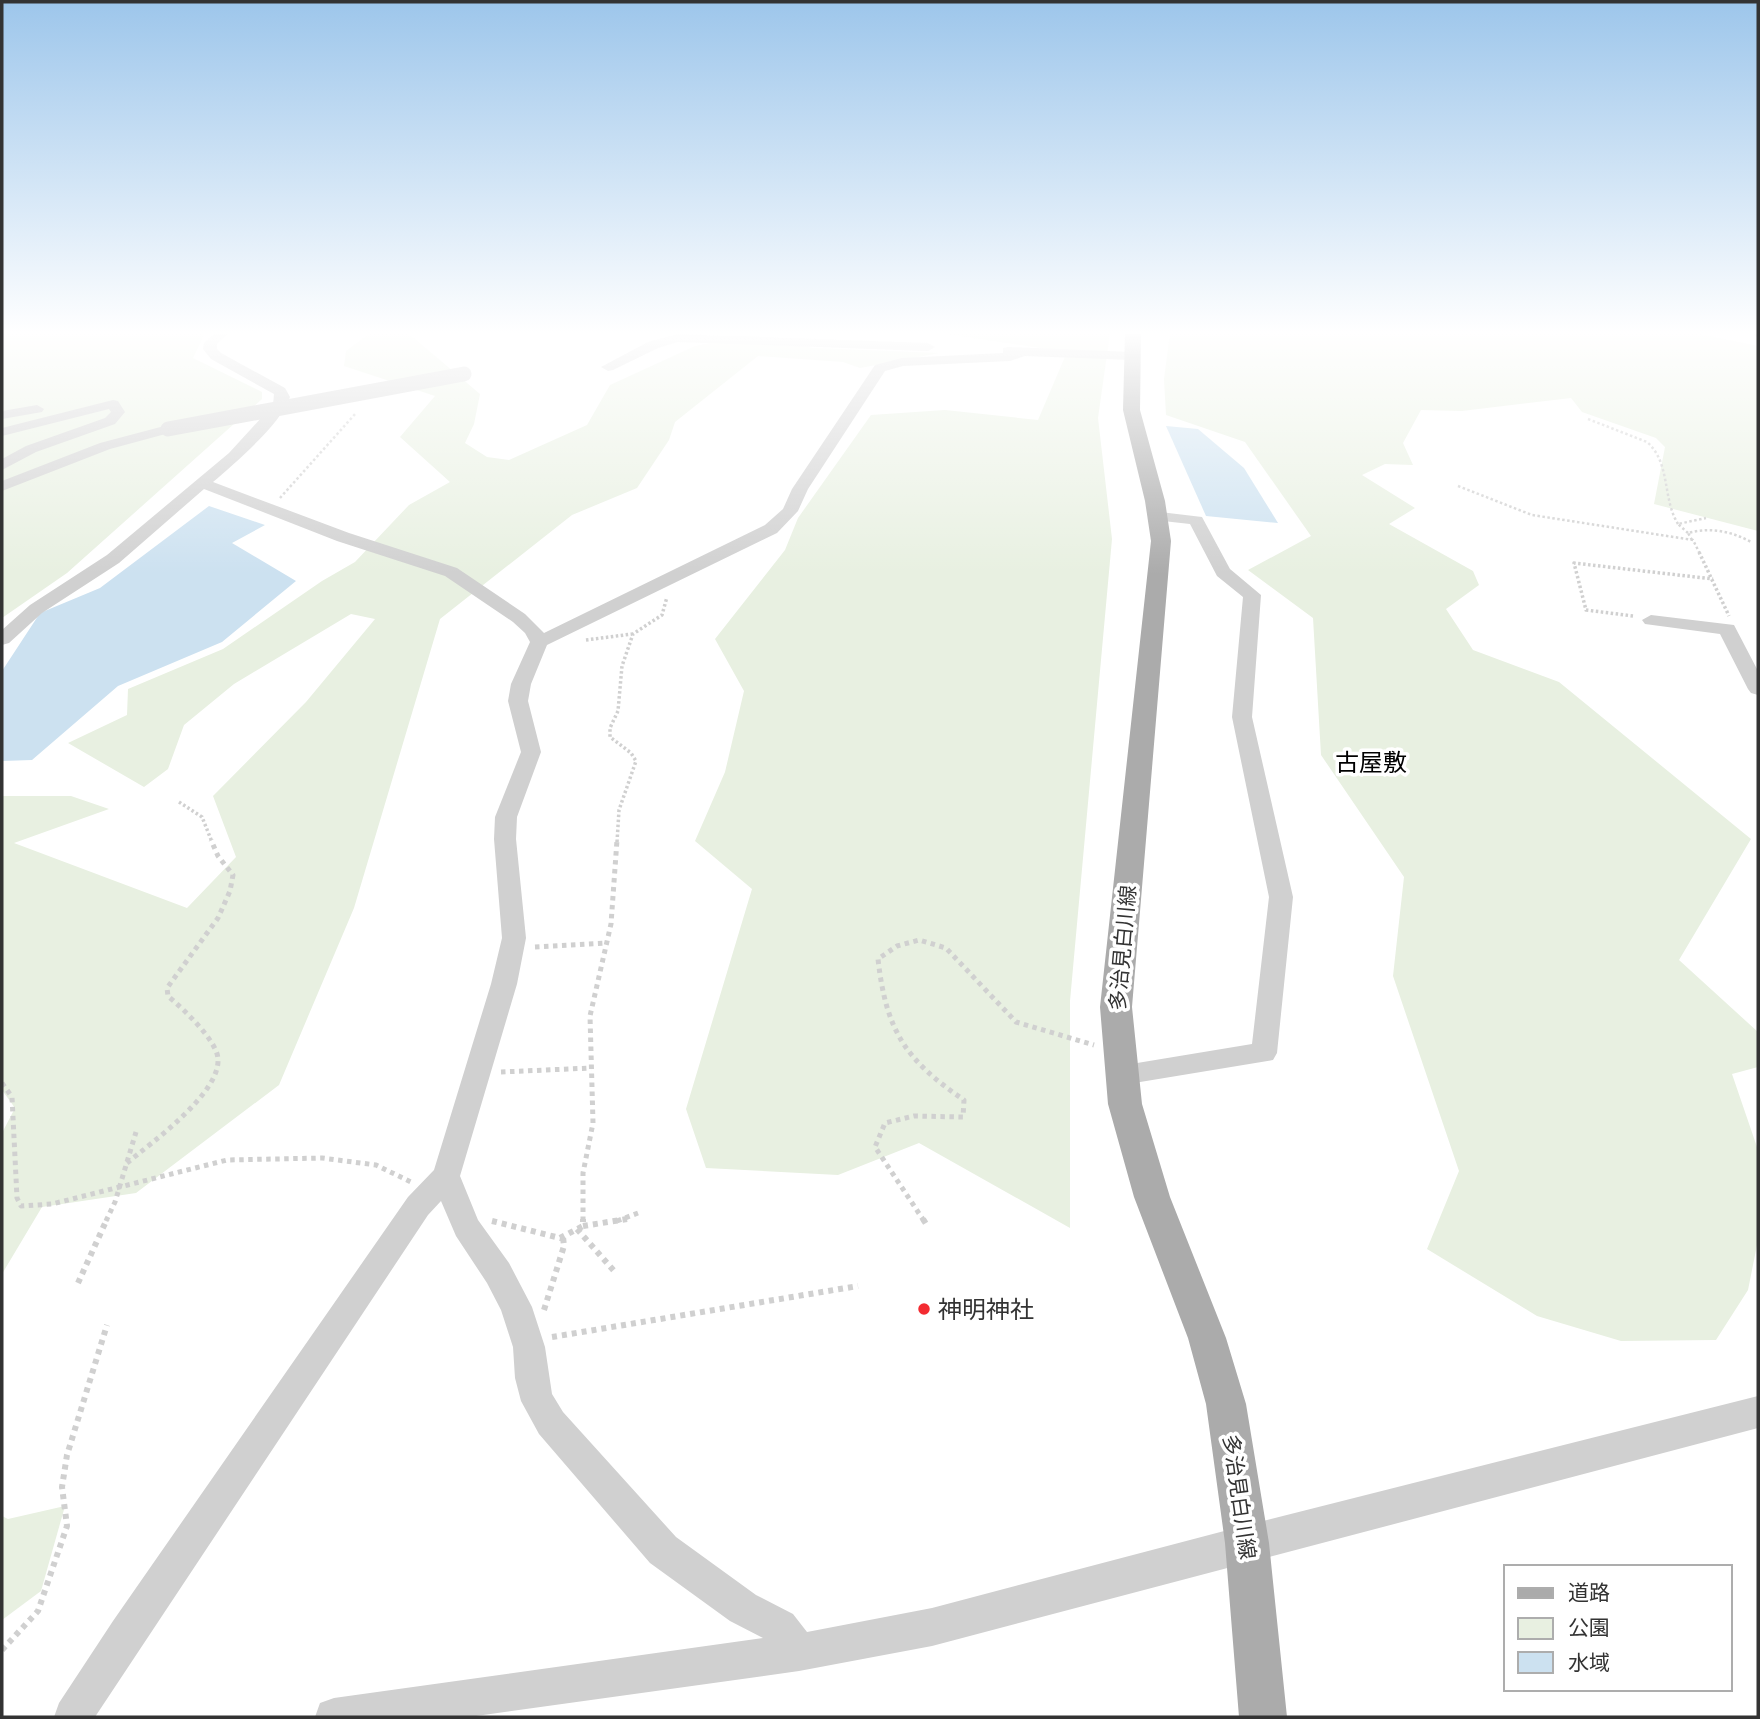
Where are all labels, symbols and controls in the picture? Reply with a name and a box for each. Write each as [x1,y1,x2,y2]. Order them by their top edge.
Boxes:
district label: 古屋敷 [1335,747,1407,778]
street label: 多治見白川線 [1104,884,1142,1012]
place label: 神明神社 [938,1294,1034,1325]
marker: 神明神社 [916,1301,932,1317]
street label: 多治見白川線 [1216,1433,1262,1561]
legend [1504,1565,1732,1691]
text: 道路 [1568,1579,1610,1607]
text: 公園 [1568,1614,1610,1642]
text: 水域 [1568,1649,1610,1677]

